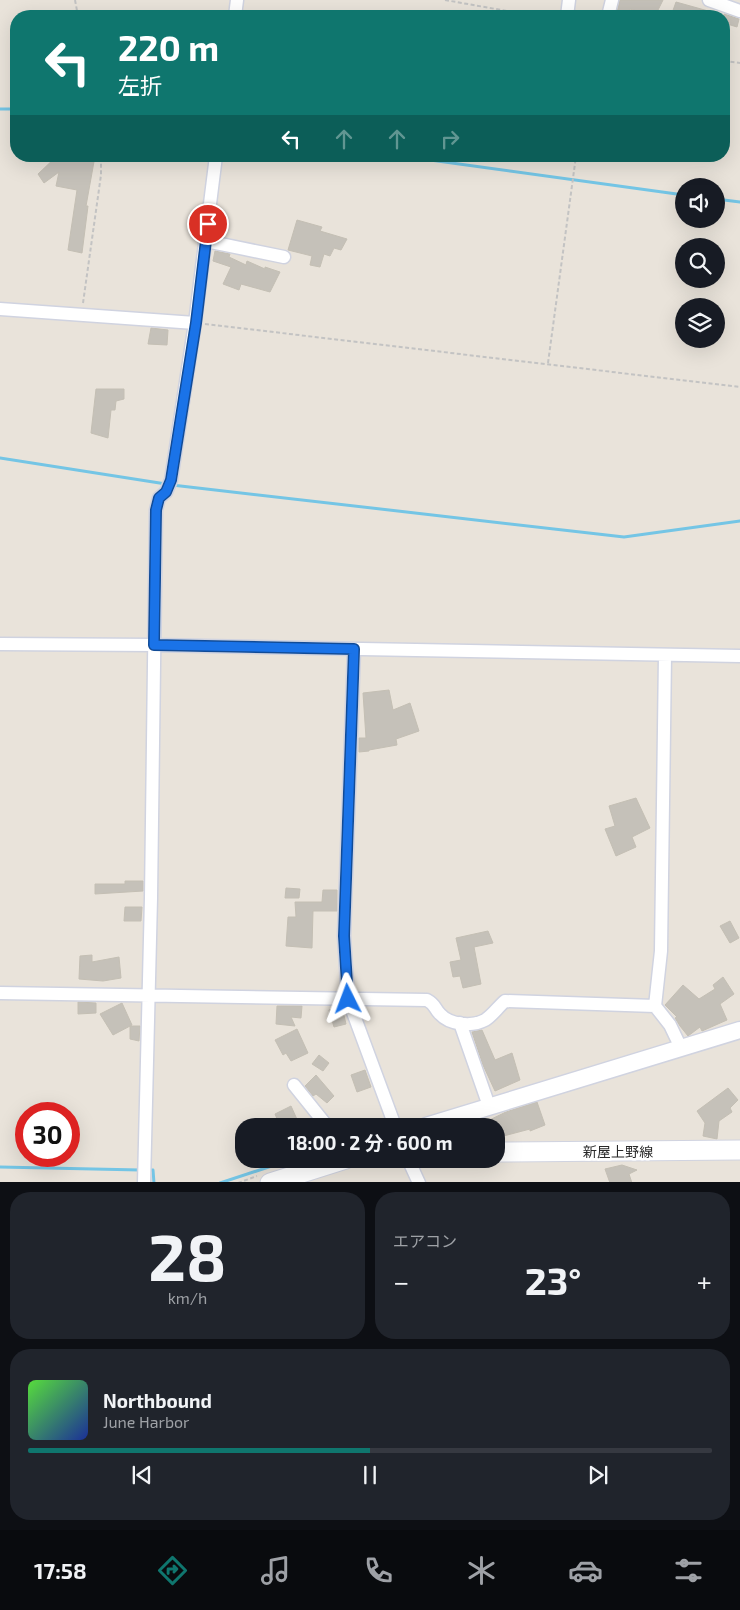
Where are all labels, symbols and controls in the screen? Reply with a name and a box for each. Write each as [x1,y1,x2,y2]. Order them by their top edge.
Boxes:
text: 220 m [118,26,219,68]
icon: left [35,30,100,95]
text: 左折 [118,72,162,98]
icon: left [277,125,305,153]
icon: ahead [330,125,358,153]
icon: ahead [383,125,411,153]
icon: right [436,125,464,153]
map controls [675,178,725,348]
button: sound [675,178,725,228]
pin [187,203,229,245]
icon: arrive [194,210,222,238]
button: search [675,238,725,288]
button: layers [675,298,725,348]
position arrow [321,972,373,1024]
speed limit sign: 30 [15,1102,80,1167]
text: 18:00 · 2 分 · 600 m [287,1131,453,1154]
street label: 新屋上野線 [583,1143,653,1160]
text: 28 [148,1216,227,1294]
text: エアコン [393,1231,457,1250]
text: 23° [525,1257,581,1303]
text: − [393,1264,409,1298]
text: + [697,1264,712,1298]
text: km/h [168,1288,207,1307]
text: Northbound [103,1389,212,1412]
text: June Harbor [103,1412,190,1431]
icon: previous [128,1461,156,1489]
icon: pause [356,1461,384,1489]
icon: next [584,1461,612,1489]
icon: directions [155,1553,190,1588]
icon: music [258,1553,293,1588]
icon: phone [361,1553,396,1588]
icon: climate [464,1553,499,1588]
icon: car [568,1553,603,1588]
icon: filters [671,1553,706,1588]
text: 17:58 [34,1557,87,1583]

